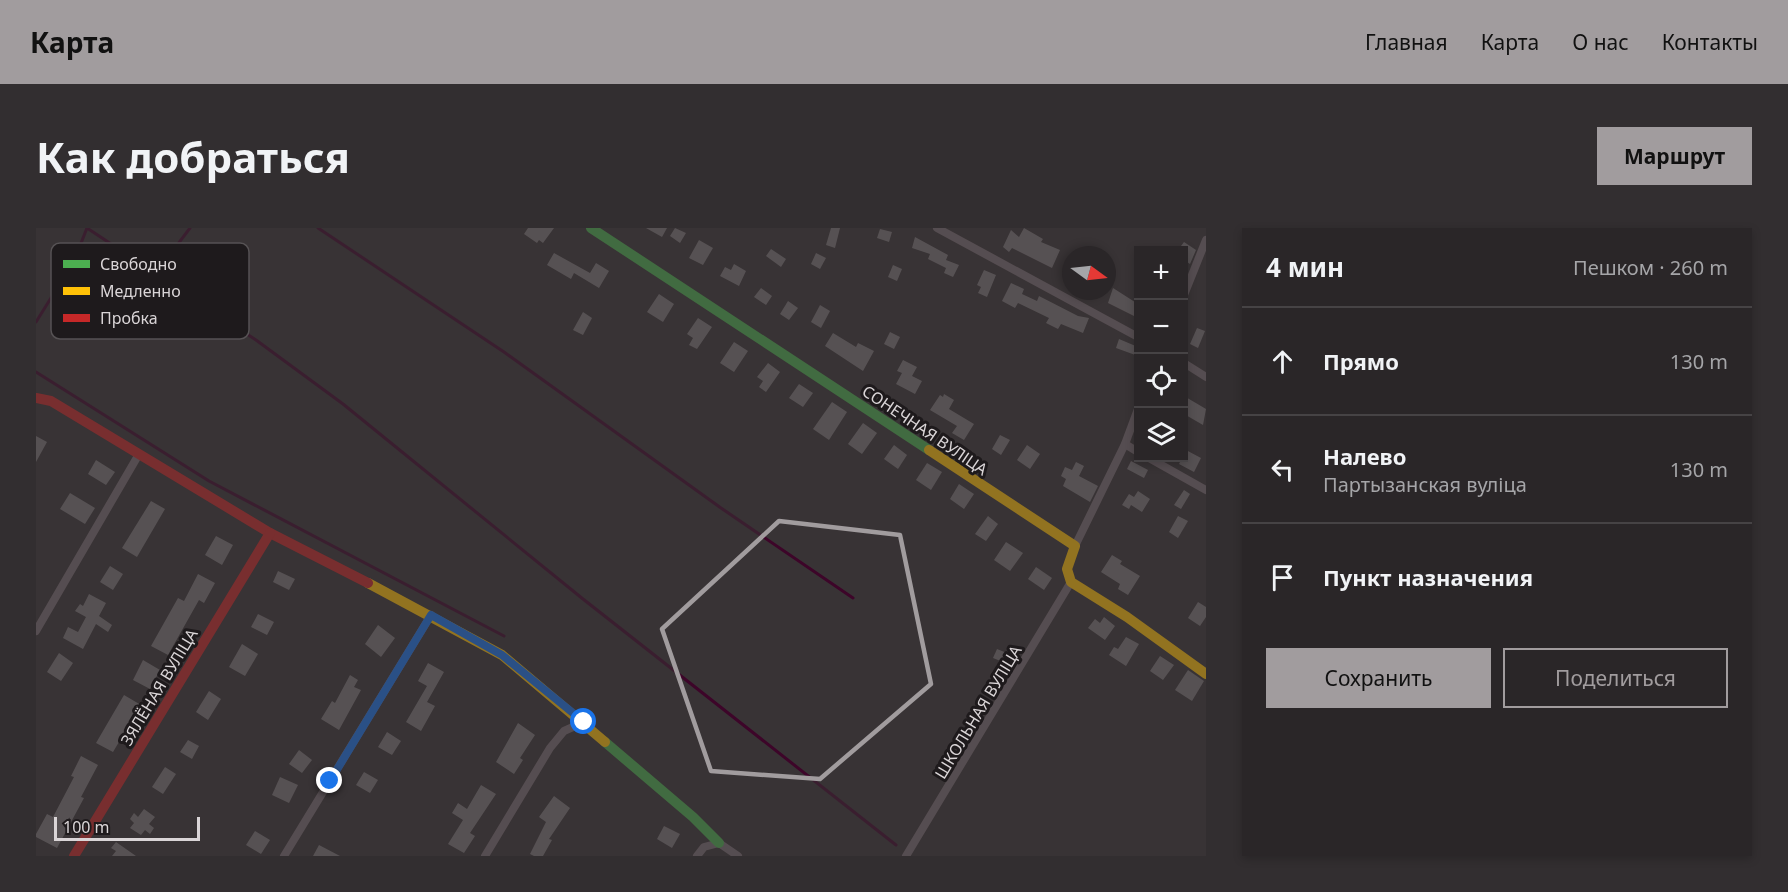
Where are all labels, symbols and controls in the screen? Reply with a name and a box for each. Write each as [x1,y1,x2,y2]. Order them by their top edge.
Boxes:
text: Карта [30,23,114,61]
text: Главная [1365,28,1448,56]
text: Карта [1481,28,1539,56]
text: О нас [1572,28,1629,56]
text: Контакты [1662,28,1758,56]
button: Маршрут [1597,127,1752,185]
text: Как добраться [36,128,350,185]
legend [51,243,249,339]
north arrow [1062,246,1116,300]
map controls [1134,246,1188,462]
button: + [1134,246,1188,300]
text: 4 мин [1266,249,1344,285]
text: Свободно [100,253,177,275]
text: Пешком · 260 m [1573,254,1728,281]
text: Медленно [100,280,181,302]
button: − [1134,300,1188,354]
text: Пробка [100,307,158,329]
icon: ahead [1266,345,1299,378]
text: Прямо [1323,346,1399,376]
text: 130 m [1670,348,1728,375]
button: locate [1134,354,1188,408]
street label: СОНЕЧНАЯ ВУЛІЦА [858,380,993,481]
button: layers [1134,408,1188,462]
text: Налево [1323,441,1406,471]
icon: left [1266,453,1299,486]
text: 130 m [1670,456,1728,483]
text: Партызанская вуліца [1323,471,1527,498]
icon: arrive [1266,561,1299,594]
text: Пункт назначения [1323,562,1533,592]
street label: ЗЯЛЁНАЯ ВУЛІЦА [115,624,203,749]
street label: ШКОЛЬНАЯ ВУЛІЦА [929,640,1027,783]
button: Сохранить [1266,648,1491,708]
button: Поделиться [1503,648,1728,708]
route start [570,708,596,734]
route end [316,767,342,793]
scale bar [54,814,200,842]
text: 100 m [63,816,110,838]

